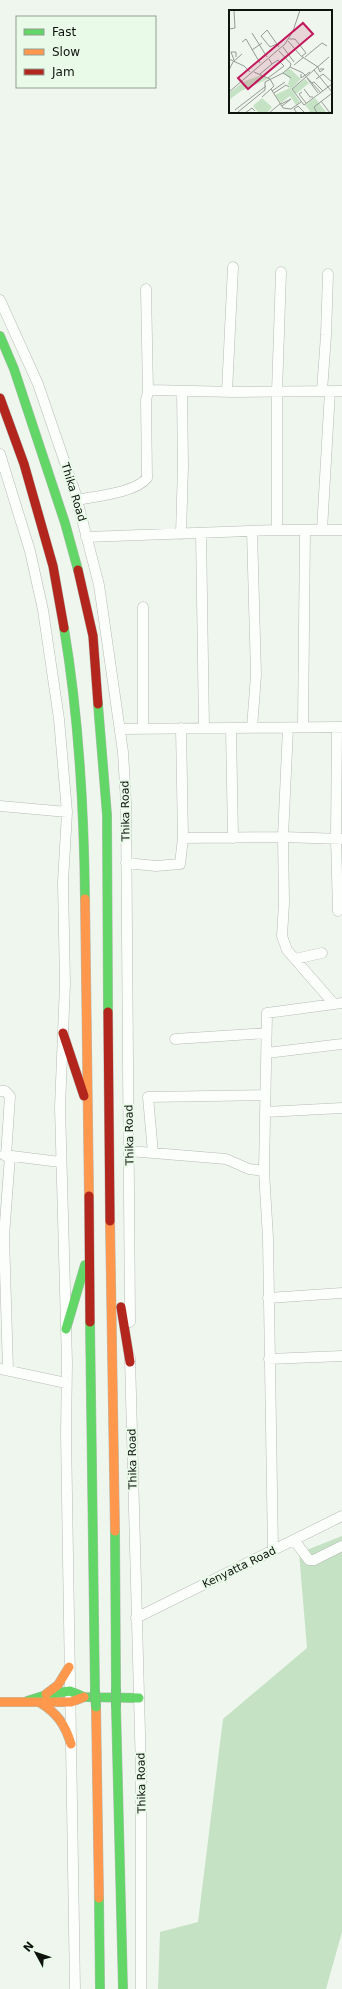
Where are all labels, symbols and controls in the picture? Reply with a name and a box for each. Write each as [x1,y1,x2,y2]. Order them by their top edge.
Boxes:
inset map [229,10,332,113]
legend [16,16,156,88]
text: Fast [52,25,76,39]
text: Slow [52,45,80,59]
text: Jam [51,65,75,79]
street label: Thika Road [58,460,89,523]
street label: Thika Road [118,780,133,842]
street label: Thika Road [122,1104,137,1166]
street label: Thika Road [125,1428,140,1490]
street label: Kenyatta Road [200,1544,278,1591]
street label: Thika Road [134,1752,149,1814]
north arrow [16,1933,56,1973]
text: N [21,1939,37,1955]

